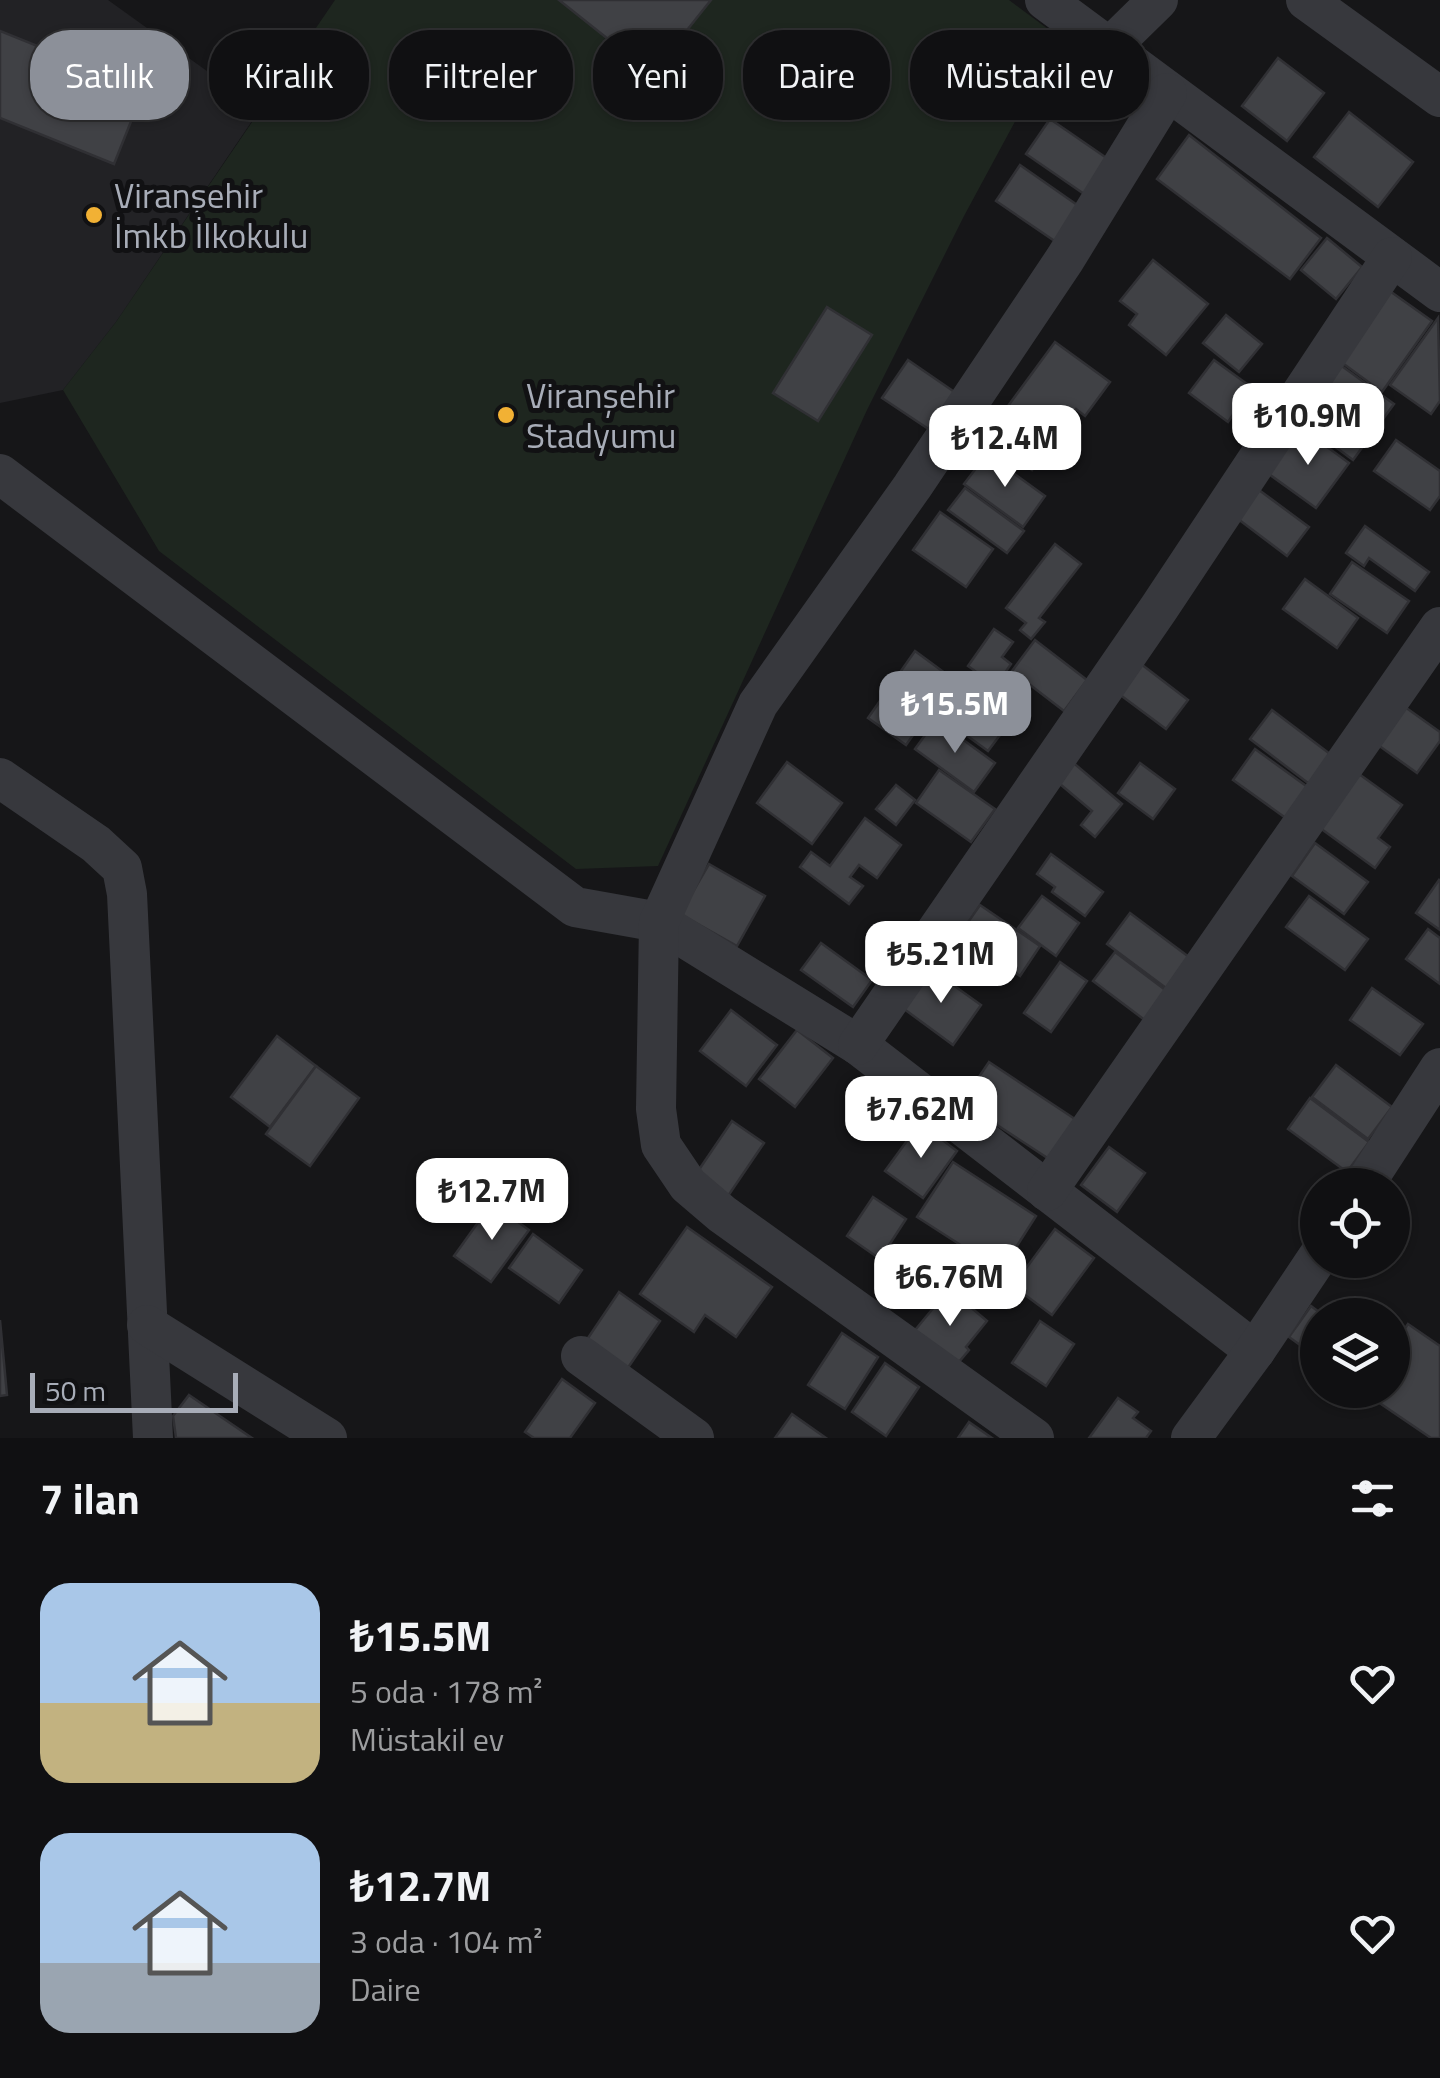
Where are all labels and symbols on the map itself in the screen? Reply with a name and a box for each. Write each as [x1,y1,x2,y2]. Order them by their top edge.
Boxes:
place label: Viranşehir İmkb İlkokulu [114,168,308,262]
marker: Viranşehir İmkb İlkokulu [83,204,105,226]
place label: Viranşehir Stadyumu [526,368,676,462]
pin: ₺10.9M [1227,383,1389,468]
marker: Viranşehir Stadyumu [495,404,517,426]
pin: ₺12.4M [924,405,1086,490]
pin: ₺15.5M [874,671,1036,756]
pin: ₺5.21M [860,921,1022,1006]
pin: ₺7.62M [840,1076,1002,1161]
pin: ₺12.7M [411,1158,573,1243]
pin: ₺6.76M [869,1244,1031,1329]
scale bar [30,1368,238,1412]

